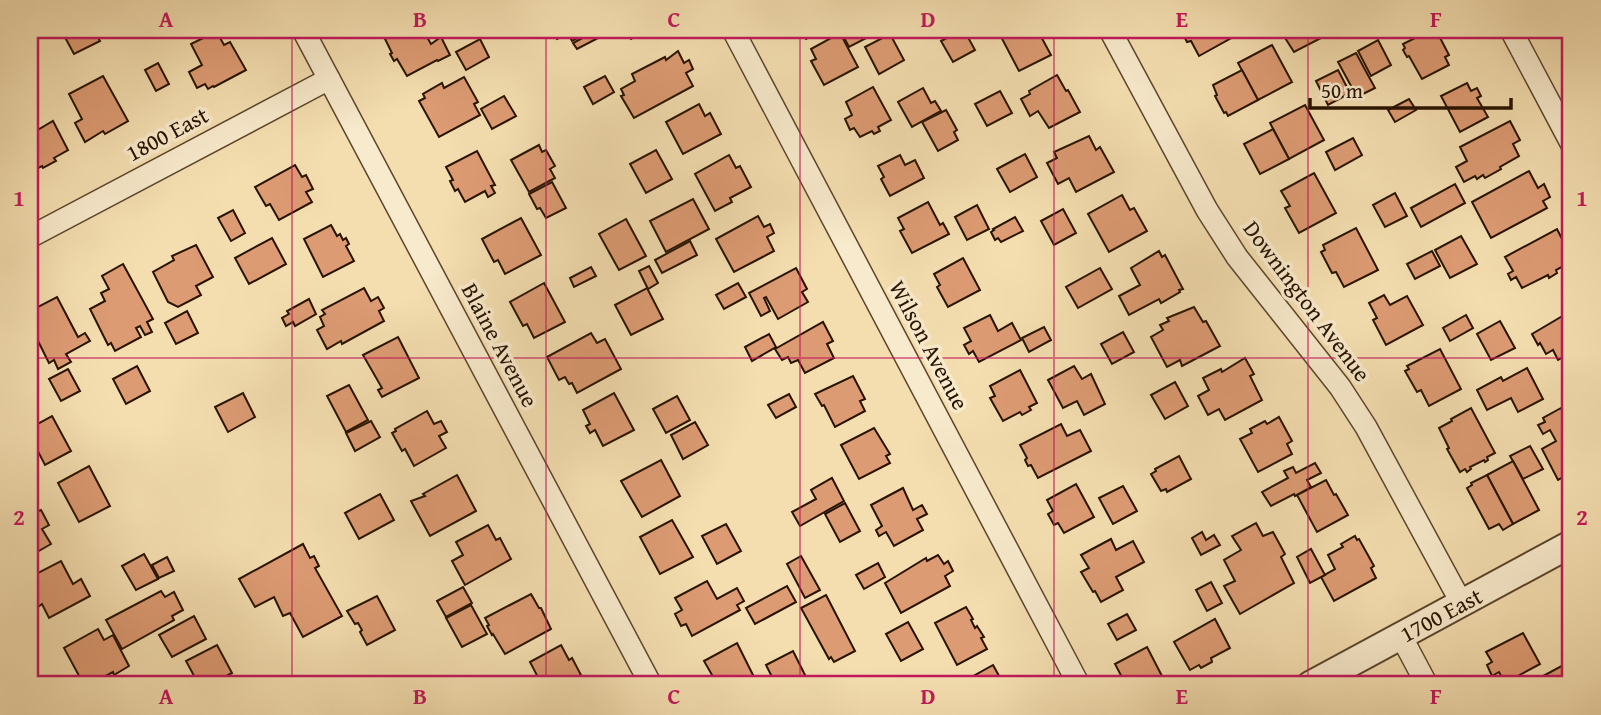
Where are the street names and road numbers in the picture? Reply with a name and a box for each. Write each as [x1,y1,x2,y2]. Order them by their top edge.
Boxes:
street label: 1800 East [120,98,214,169]
street label: Downington Avenue [1236,213,1379,388]
street label: Wilson Avenue [882,274,977,415]
street label: Blaine Avenue [454,277,547,413]
street label: 1700 East [1394,579,1488,650]

